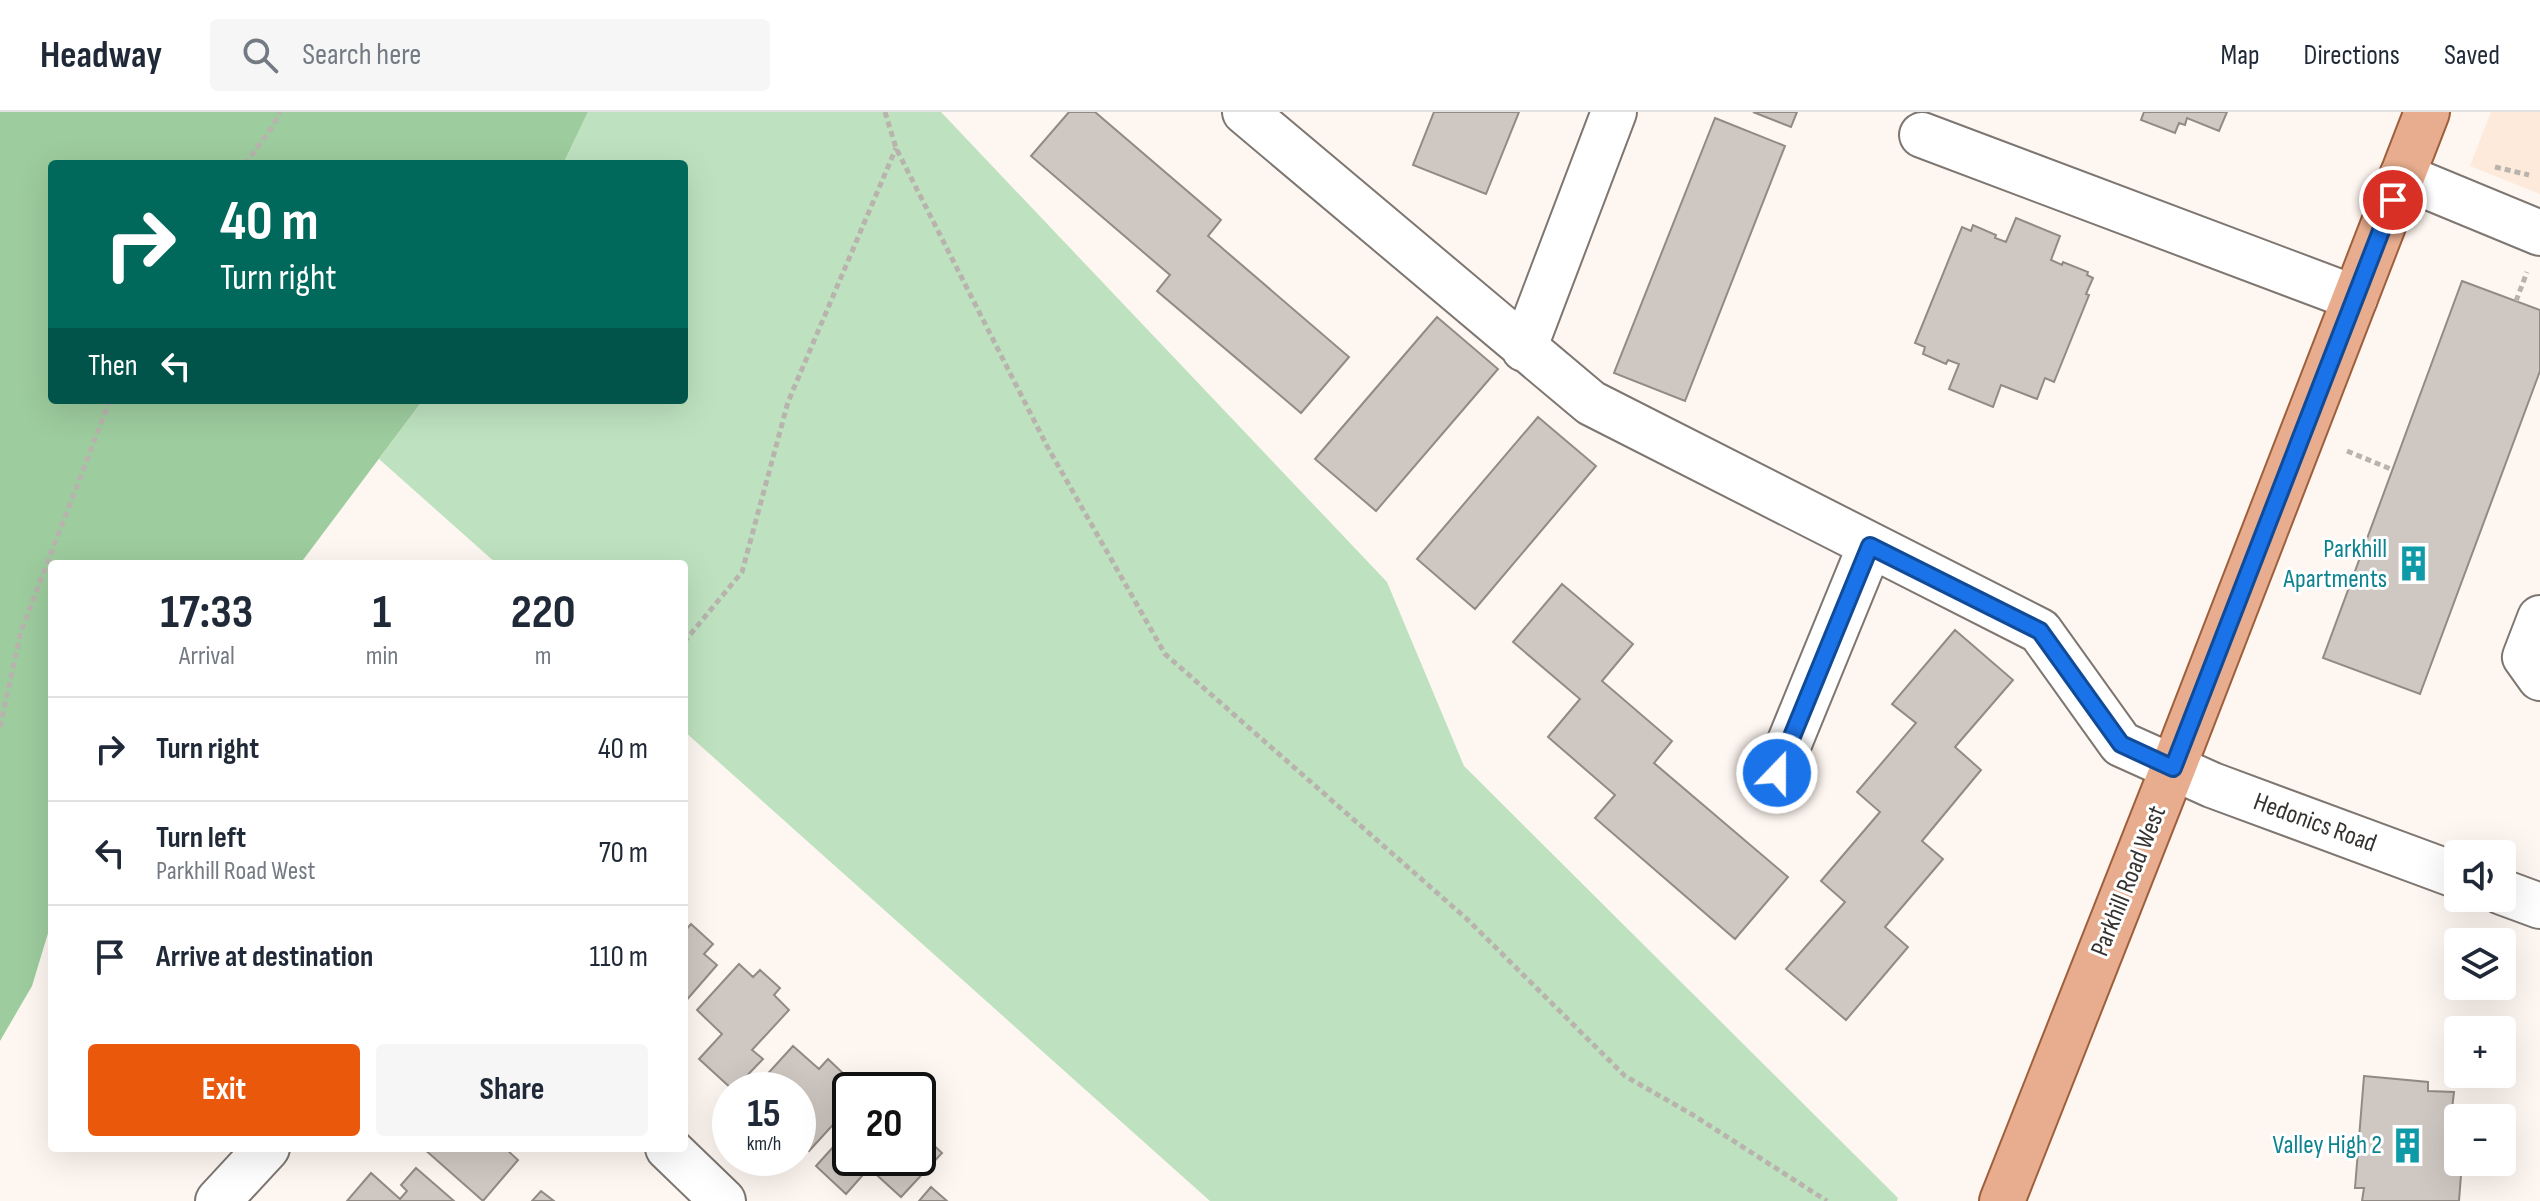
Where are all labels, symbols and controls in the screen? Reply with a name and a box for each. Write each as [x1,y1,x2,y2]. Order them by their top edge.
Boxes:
search box [210,19,770,91]
text: Headway [40,33,162,78]
icon: search [238,33,282,77]
text: Search here [302,37,421,73]
text: Map [2221,39,2260,72]
text: Directions [2304,39,2400,72]
text: Saved [2444,39,2500,72]
pin [2359,166,2427,234]
icon: arrive [2371,178,2415,222]
text: 40 m [220,189,319,256]
icon: right [88,192,192,296]
text: Turn right [220,257,337,300]
icon: left [154,344,198,388]
text: Then [88,348,138,384]
place label: Parkhill Apartments [2282,534,2387,595]
building icon: Parkhill Apartments [2394,545,2432,583]
text: 17:33 [160,584,253,641]
text: 1 [373,584,391,641]
text: 220 [511,584,576,641]
text: Arrival [179,641,235,672]
text: min [366,641,398,672]
text: m [535,641,552,672]
icon: right [88,727,132,771]
text: Turn right [156,731,259,767]
text: 40 m [598,731,648,767]
position arrow [1735,731,1819,815]
street label: Hedonics Road [2249,786,2381,860]
street label: Parkhill Road West [2085,801,2173,961]
text: Turn left [156,820,246,856]
icon: left [88,831,132,875]
text: 70 m [599,835,648,871]
map controls [2444,840,2516,1176]
button: sound [2444,840,2516,912]
text: Parkhill Road West [156,856,315,887]
button: layers [2444,928,2516,1000]
icon: arrive [88,935,132,979]
text: Arrive at destination [156,939,373,975]
text: 110 m [590,939,648,975]
button: + [2444,1016,2516,1088]
button: Exit [88,1044,360,1136]
button: Share [376,1044,648,1136]
speed limit sign: 20 [832,1072,936,1176]
text: 15 [747,1090,781,1138]
button: − [2444,1104,2516,1176]
building icon: Valley High 2 [2389,1126,2427,1164]
place label: Valley High 2 [2273,1130,2382,1161]
text: km/h [747,1132,781,1156]

